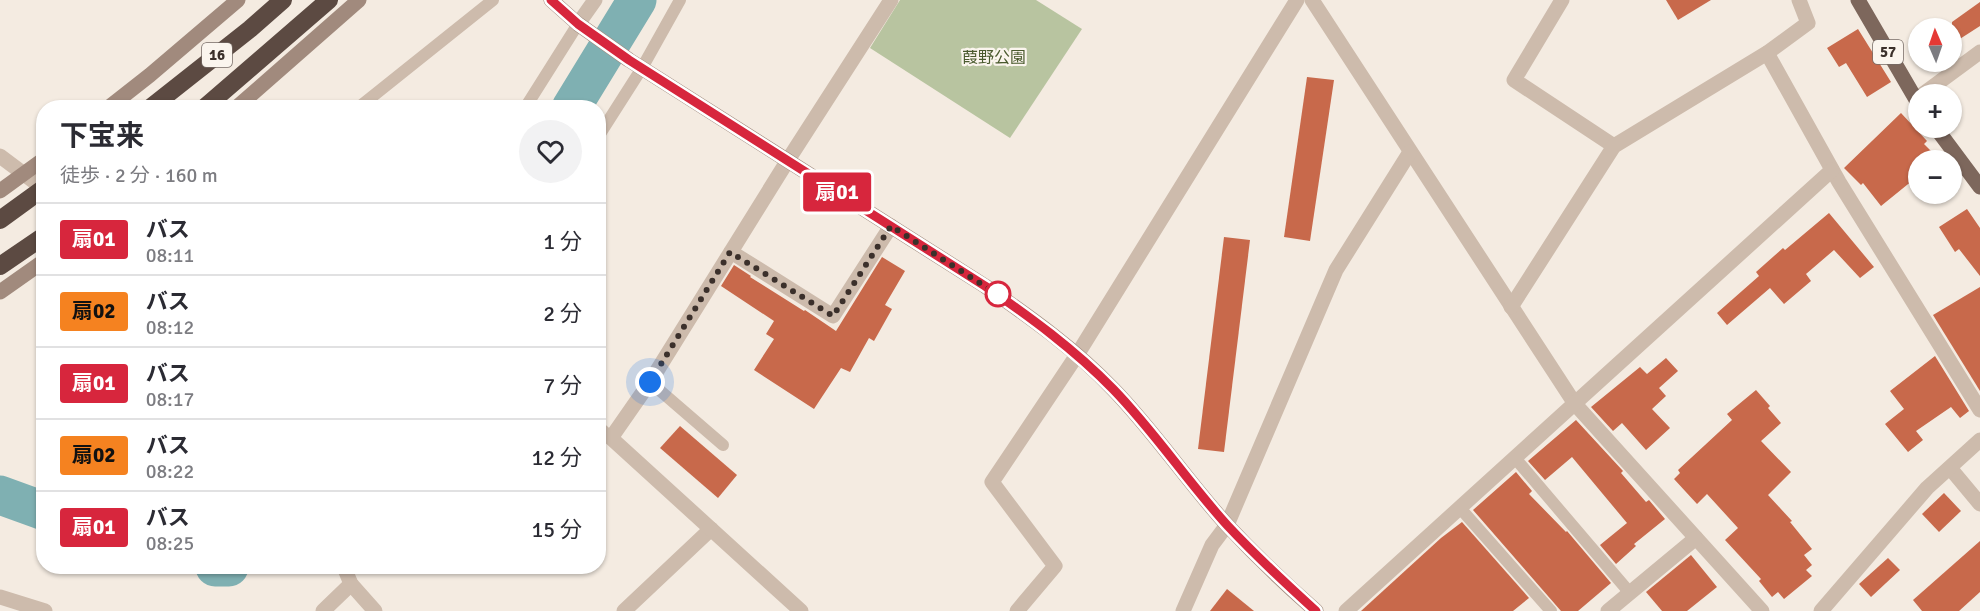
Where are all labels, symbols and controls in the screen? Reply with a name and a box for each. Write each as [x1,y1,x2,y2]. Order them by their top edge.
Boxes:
north arrow [1908,18,1962,72]
map controls [1908,18,1962,204]
road number: 57 [1873,40,1903,64]
road number: 16 [202,43,232,67]
park label: 葭野公園 [962,48,1026,68]
button: + [1908,84,1962,138]
text: 下宝来 [60,119,144,153]
button: heart [519,120,582,183]
button: − [1908,150,1962,204]
text: 徒歩 · 2 分 · 160 m [60,163,218,188]
line badge: 扇01 [802,172,872,212]
text: 扇01 [815,179,859,205]
text: バス [146,216,190,243]
text: 扇01 [72,226,116,252]
text: 1 分 [543,228,582,255]
text: 08:11 [146,243,194,268]
unlabelled marker [985,281,1011,307]
text: バス [146,288,190,315]
text: 扇02 [72,298,116,324]
text: 2 分 [543,300,582,327]
text: 08:12 [146,315,194,340]
text: バス [146,360,190,387]
your location [635,367,665,397]
text: 扇01 [72,370,116,396]
text: 7 分 [543,372,582,399]
text: 08:17 [146,387,194,412]
text: バス [146,432,190,459]
text: 扇02 [72,442,116,468]
text: 12 分 [531,444,582,471]
text: 08:22 [146,459,194,484]
text: バス [146,504,190,531]
text: 扇01 [72,514,116,540]
text: 15 分 [531,516,582,543]
text: 08:25 [146,531,194,556]

